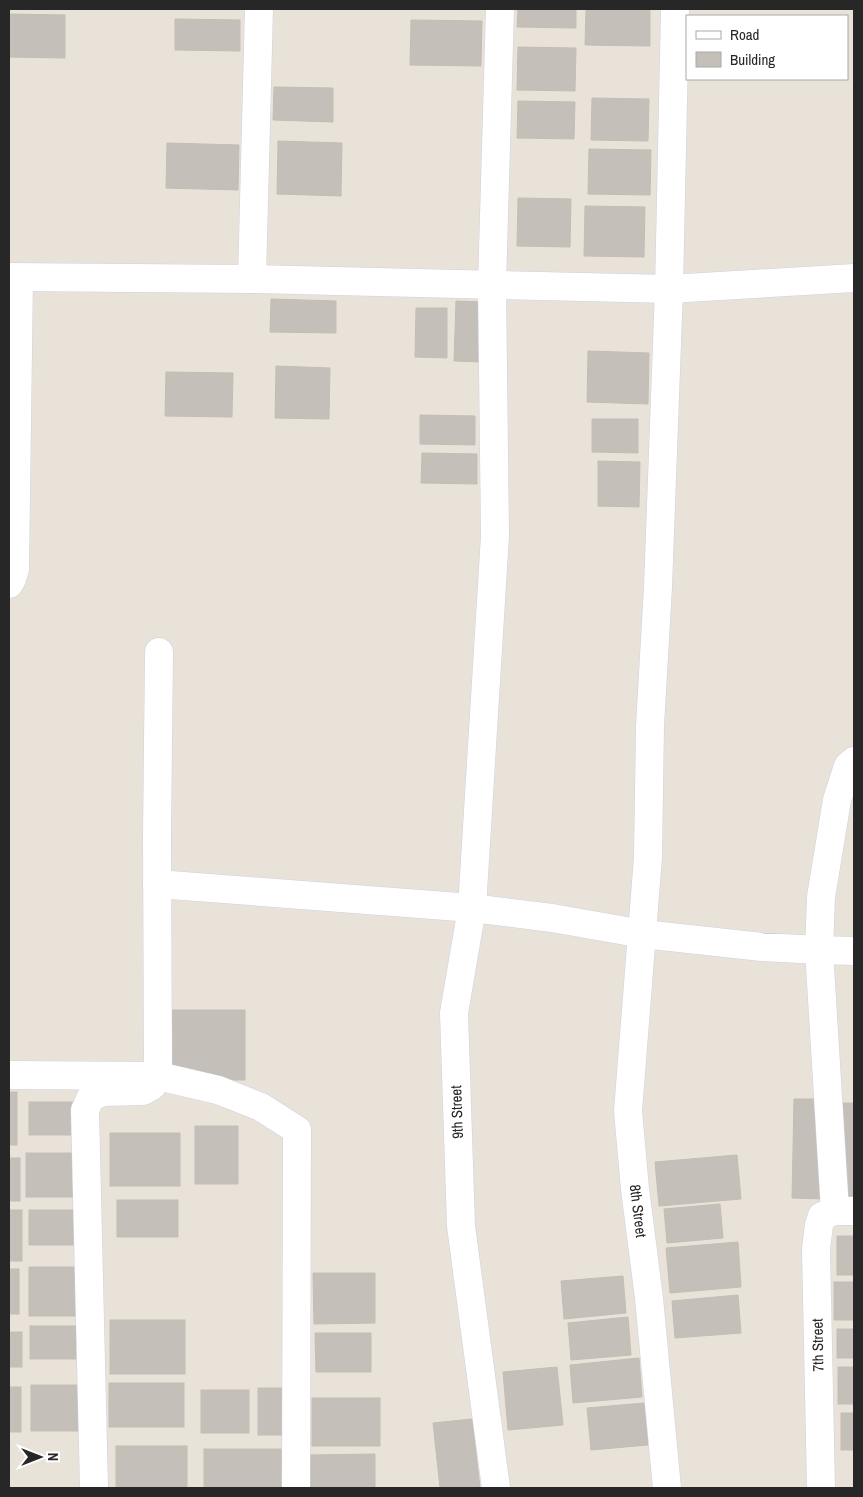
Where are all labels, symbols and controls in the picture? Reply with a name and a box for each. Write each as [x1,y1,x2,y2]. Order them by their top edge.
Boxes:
legend [686,15,848,80]
text: Road [730,24,759,45]
text: Building [730,49,775,70]
street label: 9th Street [445,1084,468,1139]
street label: 8th Street [625,1183,652,1239]
street label: 7th Street [807,1318,828,1372]
north arrow [15,1432,65,1482]
text: N [44,1453,62,1461]

